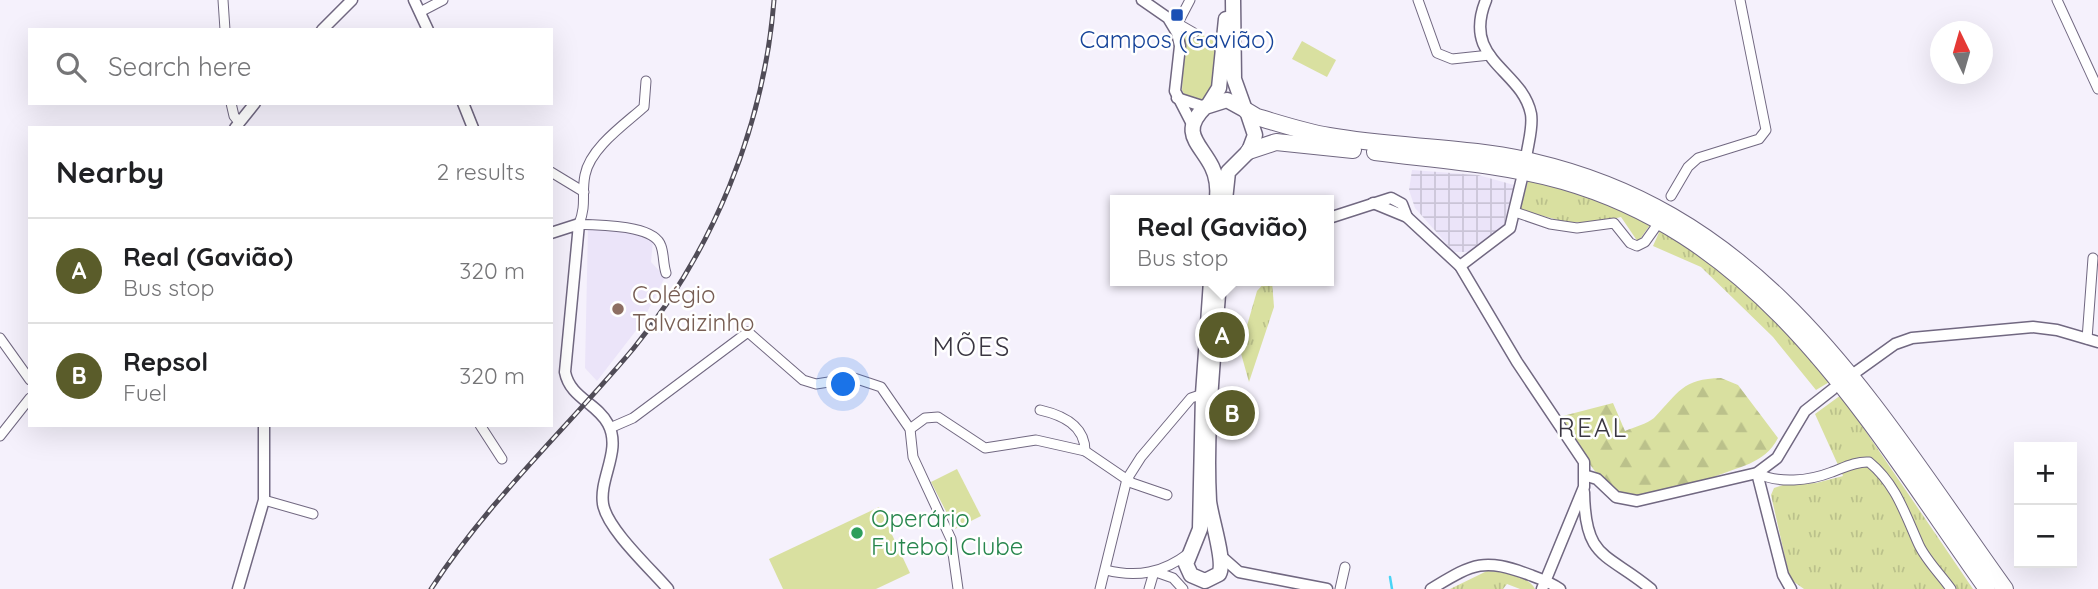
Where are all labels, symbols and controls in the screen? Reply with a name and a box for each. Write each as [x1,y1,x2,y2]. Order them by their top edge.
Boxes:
marker: Campos (Gavião) [1169,7,1185,23]
north arrow [1930,21,1993,84]
place label: Campos (Gavião) [1079,24,1275,54]
search box [28,28,553,105]
icon: search [52,48,90,86]
text: Search here [108,50,252,83]
text: Nearby [56,153,164,191]
text: 2 results [436,157,525,186]
popup [1110,195,1334,286]
text: Real (Gavião) [1137,210,1307,243]
text: Real (Gavião) [123,240,293,273]
text: Bus stop [1137,243,1228,272]
text: A [72,256,86,285]
text: 320 m [459,256,525,285]
text: Bus stop [123,273,214,302]
place label: Colégio Talvaizinho [632,279,755,337]
marker: Colégio Talvaizinho [610,301,626,317]
pin: A [1199,309,1245,361]
district label: MÕES [933,330,1011,363]
text: Repsol [123,345,208,378]
text: B [71,361,87,390]
text: 320 m [459,361,525,390]
your location [826,367,860,401]
text: Fuel [123,378,167,407]
pin: B [1209,387,1255,439]
district label: REAL [1558,411,1628,444]
map controls [2014,442,2077,568]
button: + [2014,442,2077,505]
place label: Operário Futebol Clube [871,503,1023,561]
button: − [2014,505,2077,568]
marker: Operário Futebol Clube [849,525,865,541]

